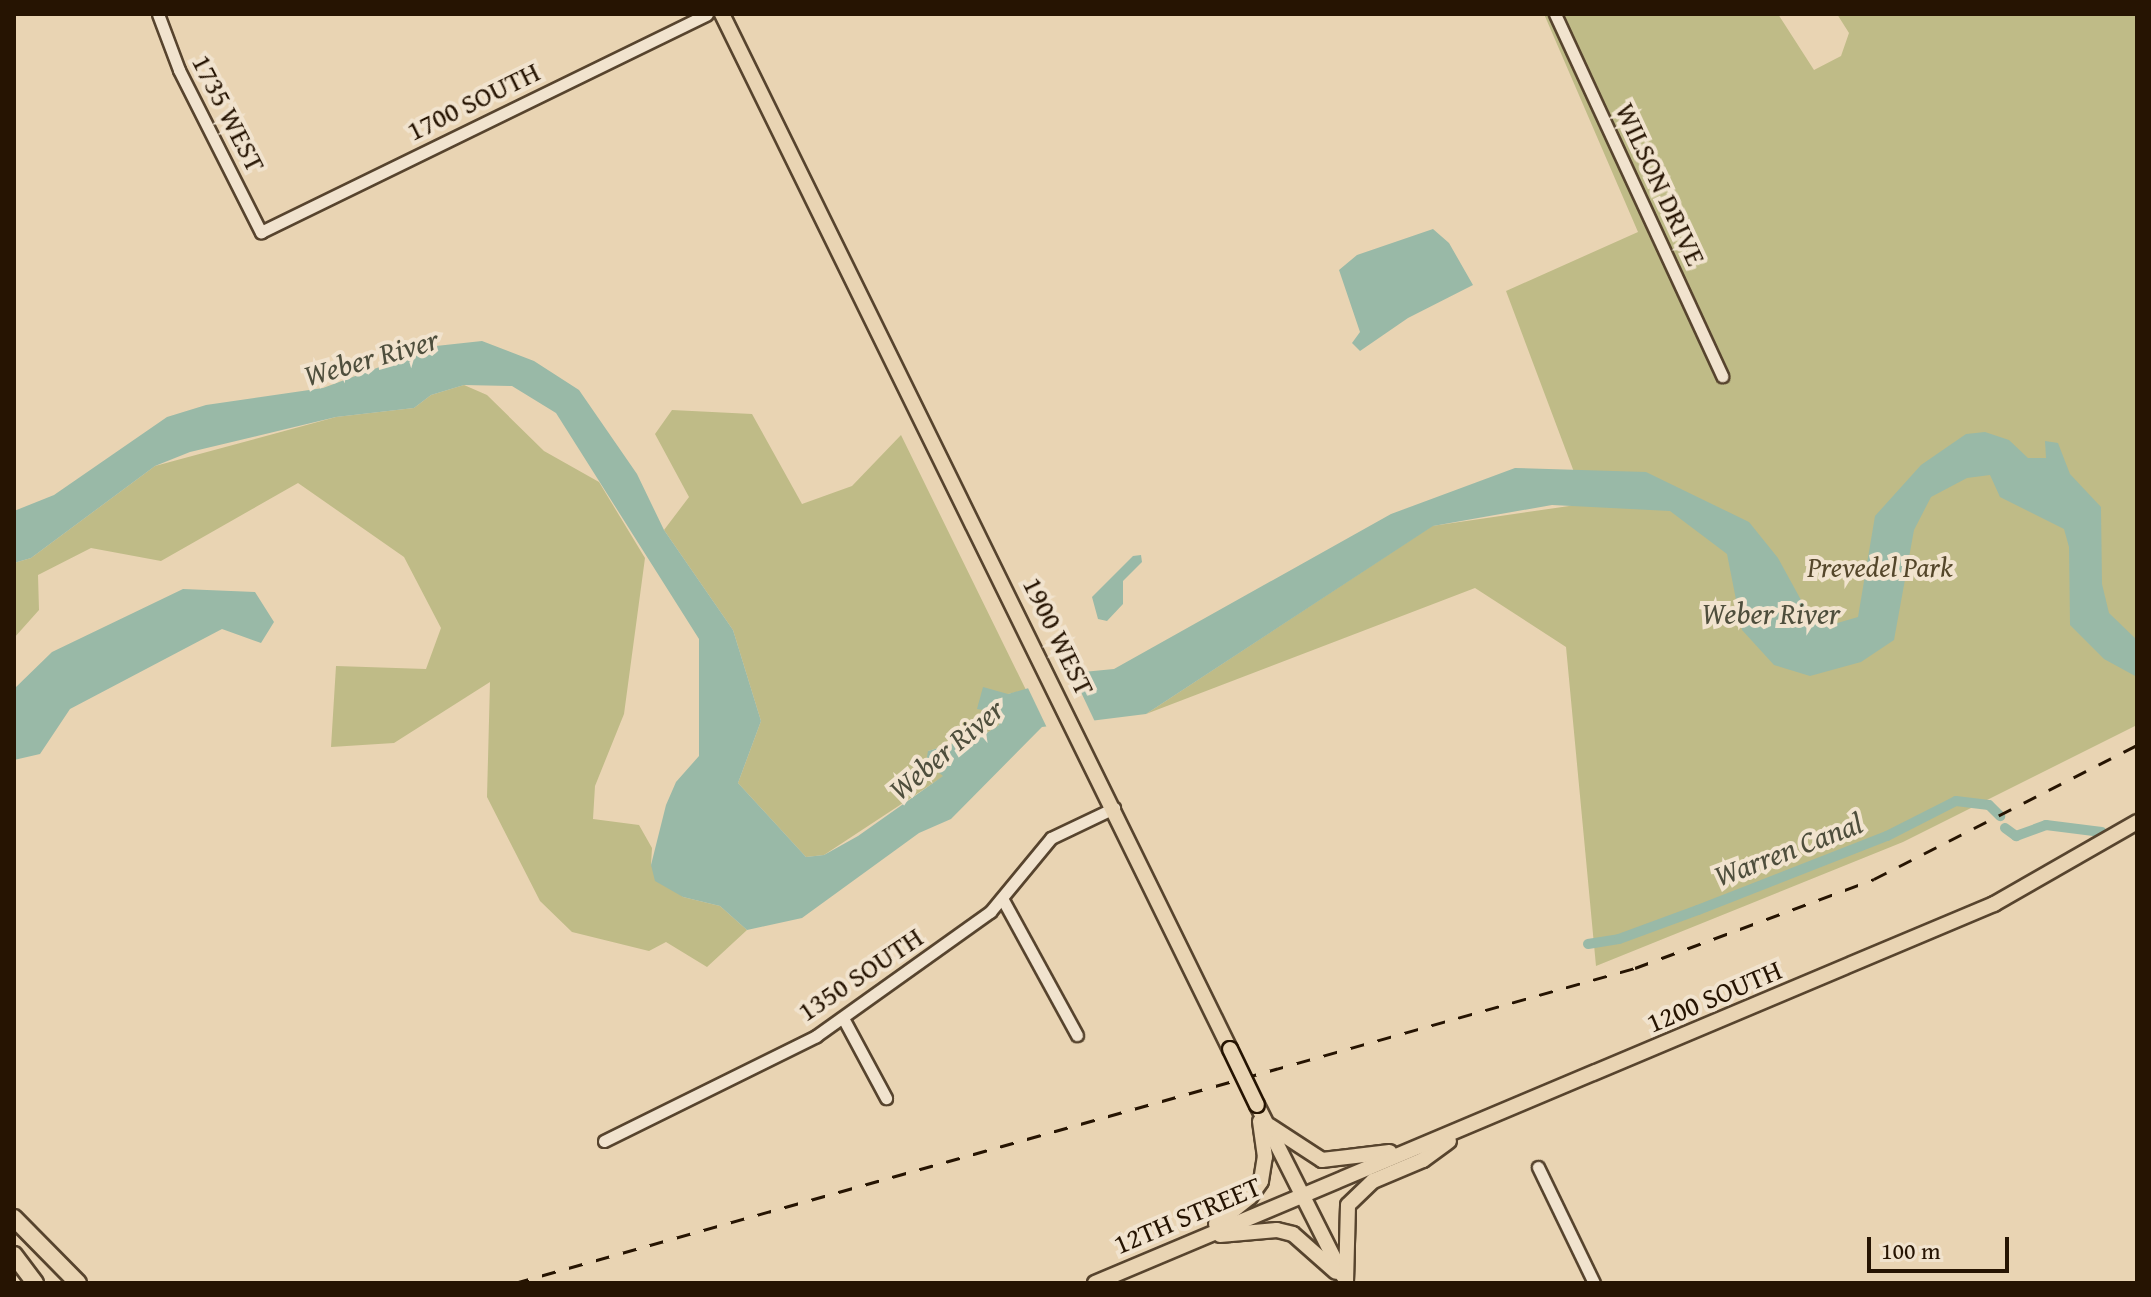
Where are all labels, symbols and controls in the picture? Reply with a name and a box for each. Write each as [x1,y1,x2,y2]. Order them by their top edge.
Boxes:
street label: 1735 WEST [185,49,273,177]
street label: 1700 SOUTH [401,54,545,148]
street label: WILSON DRIVE [1609,97,1713,271]
water label: Weber River [299,321,443,393]
park label: Prevedel Park [1807,550,1953,584]
street label: 1900 WEST [1016,571,1102,701]
water label: Weber River [1702,595,1840,631]
water label: Weber River [881,691,1011,807]
water label: Warren Canal [1709,804,1867,894]
street label: 1350 SOUTH [791,920,929,1028]
street label: 1200 SOUTH [1641,953,1787,1039]
street label: 12TH STREET [1108,1169,1266,1261]
scale bar [1871,1221,2013,1271]
text: 100 m [1881,1233,1941,1268]

